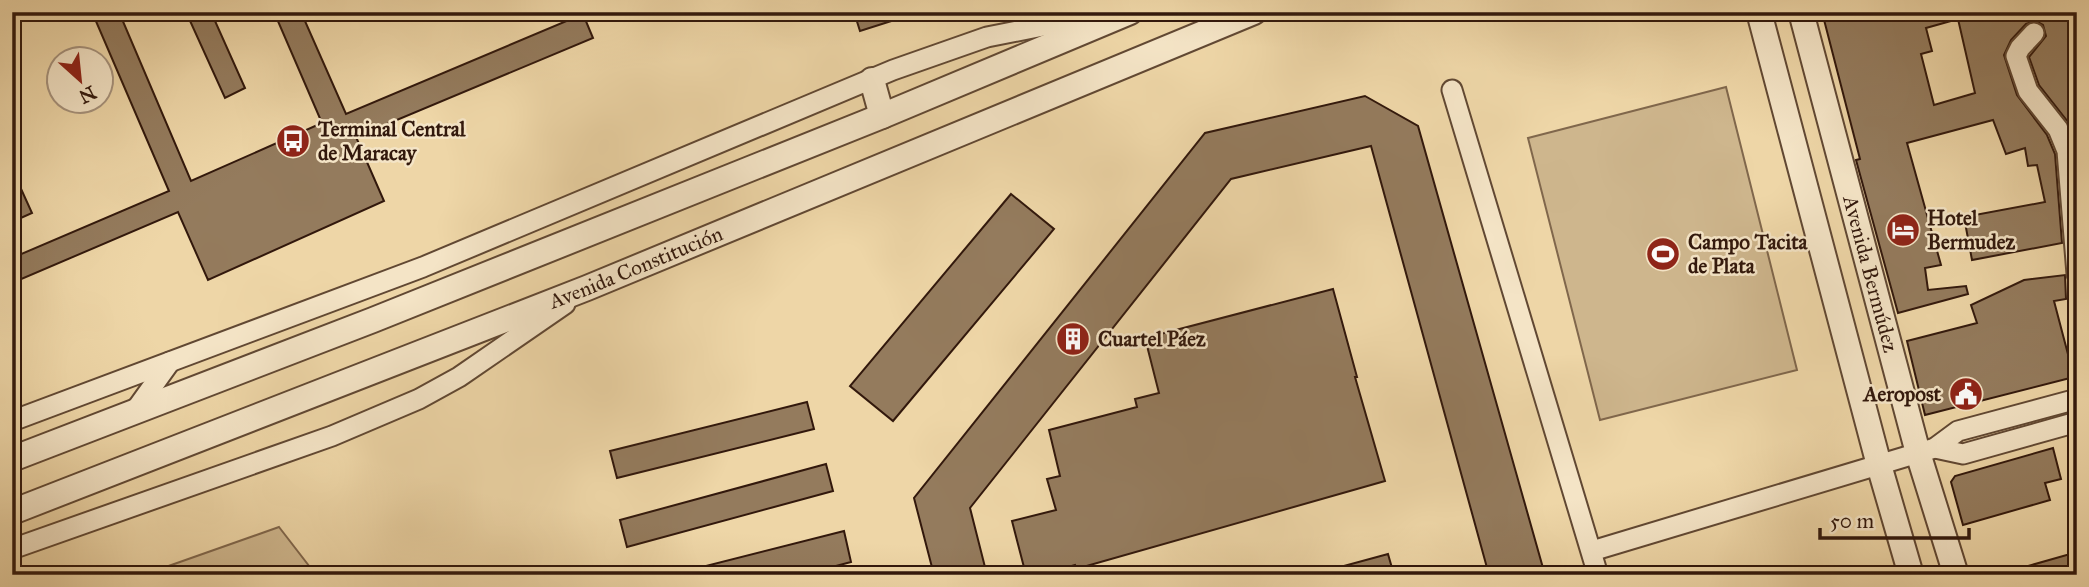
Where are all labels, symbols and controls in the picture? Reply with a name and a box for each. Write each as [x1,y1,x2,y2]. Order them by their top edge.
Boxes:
north arrow [46,46,116,116]
text: N [75,81,100,109]
place label: Terminal Central de Maracay [317,116,467,166]
bus stop icon: Terminal Central de Maracay [274,122,312,160]
street label: Avenida Bermúdez [1837,192,1904,355]
place label: Hotel Bermudez [1927,205,2015,255]
hotel icon: Hotel Bermudez [1884,211,1922,249]
street label: Avenida Constitución [544,220,727,315]
place label: Campo Tacita de Plata [1688,229,1809,279]
sports icon: Campo Tacita de Plata [1644,235,1682,273]
building icon: Cuartel Páez [1054,320,1092,358]
place label: Cuartel Páez [1098,326,1206,352]
public building icon: Aeropost [1947,375,1985,413]
place label: Aeropost [1861,381,1942,407]
scale bar [1820,496,1968,540]
text: 50 m [1830,508,1875,534]

